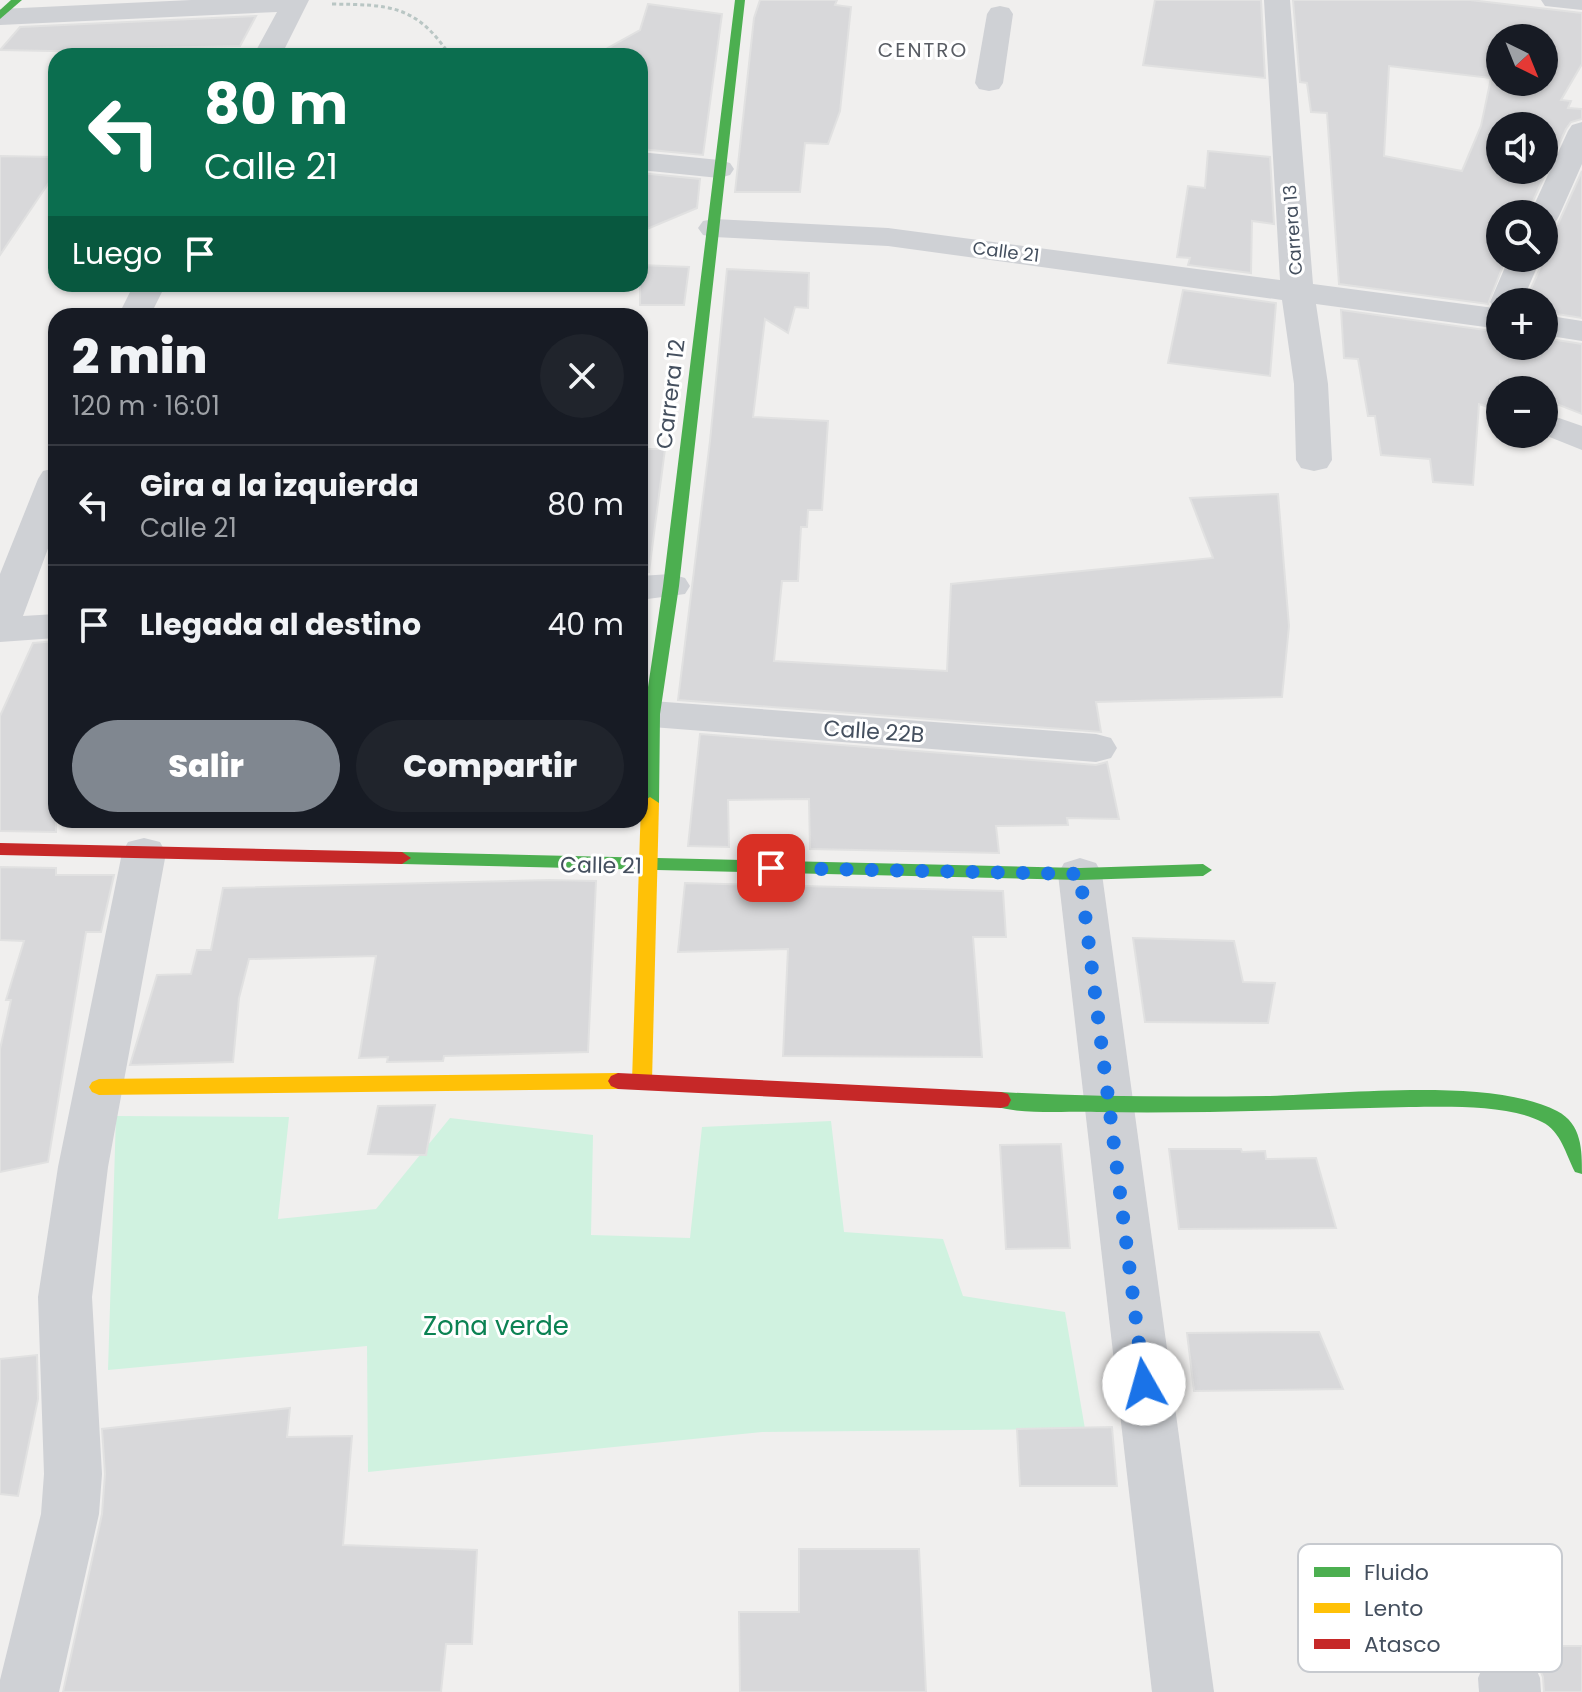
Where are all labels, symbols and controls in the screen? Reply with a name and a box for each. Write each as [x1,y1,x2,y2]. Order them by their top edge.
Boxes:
north arrow [1486,24,1558,96]
map controls [1486,24,1558,448]
district label: CENTRO [878,36,968,64]
text: 80 m [204,65,348,144]
icon: left [72,80,176,184]
button: sound [1486,112,1558,184]
text: Calle 21 [204,141,338,192]
street label: Carrera 13 [1277,184,1308,276]
button: search [1486,200,1558,272]
text: Luego [72,232,162,275]
icon: arrive [178,232,222,276]
street label: Calle 21 [971,235,1041,268]
button: + [1486,288,1558,360]
text: 2 min [72,323,207,390]
button: close [540,334,624,418]
street label: Carrera 12 [648,337,693,451]
button: − [1486,376,1558,448]
text: 120 m · 16:01 [72,388,220,424]
text: Gira a la izquierda [140,464,419,507]
icon: left [72,483,116,527]
text: 80 m [547,483,624,526]
text: Calle 21 [140,510,237,546]
icon: arrive [72,603,116,647]
text: Llegada al destino [140,603,421,646]
text: 40 m [547,603,624,646]
street label: Calle 22B [823,713,925,750]
button: Salir [72,720,340,812]
button: Compartir [356,720,624,812]
pin [737,834,805,902]
icon: arrive [749,846,793,890]
street label: Calle 21 [560,849,642,882]
park label: Zona verde [423,1308,569,1344]
position arrow [1102,1342,1186,1426]
legend [1298,1544,1562,1672]
text: Fluido [1364,1557,1429,1588]
text: Lento [1364,1593,1423,1624]
text: Atasco [1364,1629,1441,1660]

